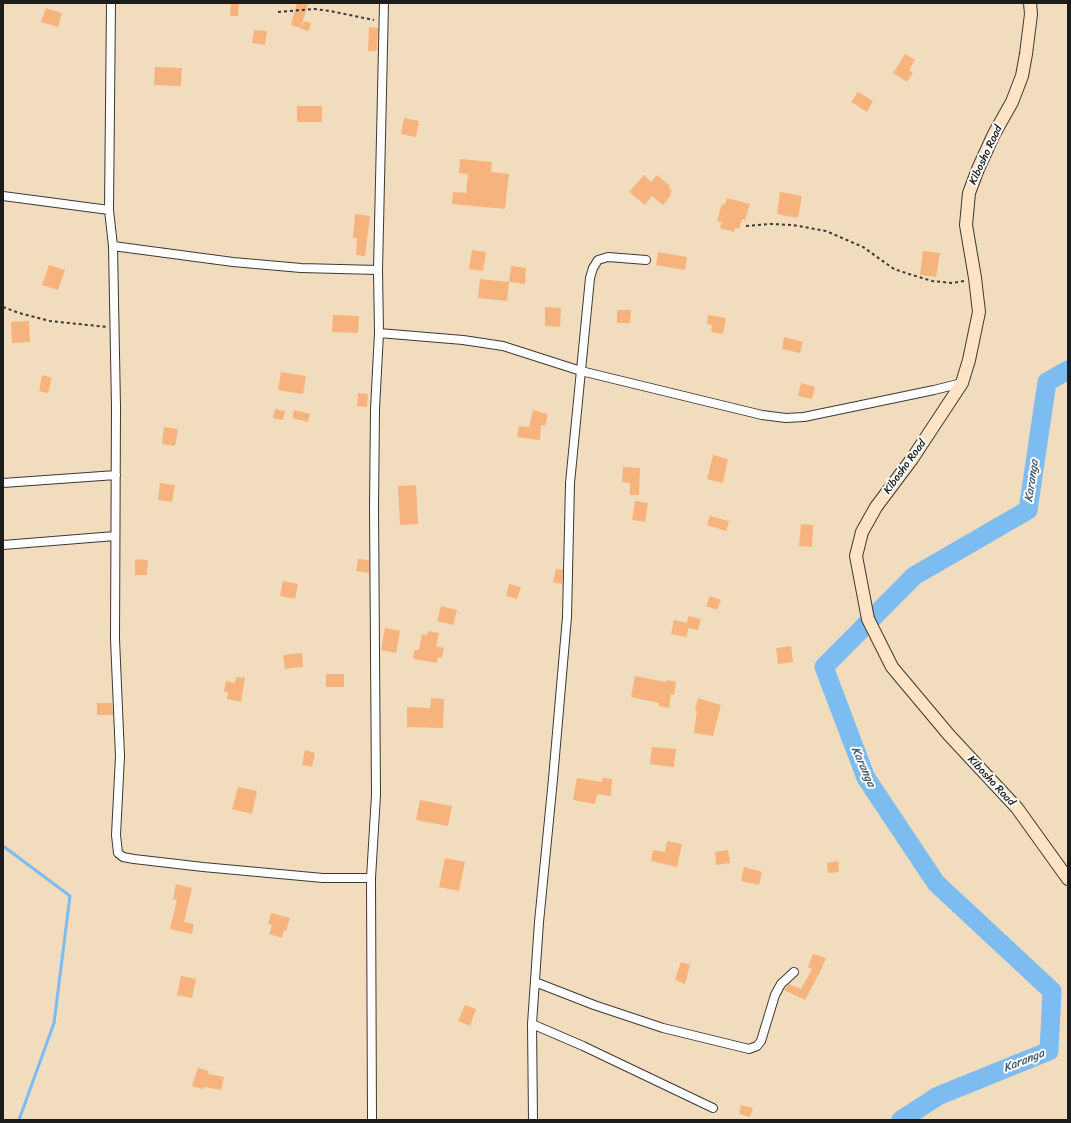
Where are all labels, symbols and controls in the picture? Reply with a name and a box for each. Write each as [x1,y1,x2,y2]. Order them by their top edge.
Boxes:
street label: Kibosho Road [966,123,1006,187]
street label: Kibosho Road [881,437,929,497]
water label: Karanga [1022,459,1042,503]
water label: Karanga [848,745,878,789]
street label: Kibosho Road [964,753,1018,809]
water label: Karanga [1001,1046,1047,1076]

